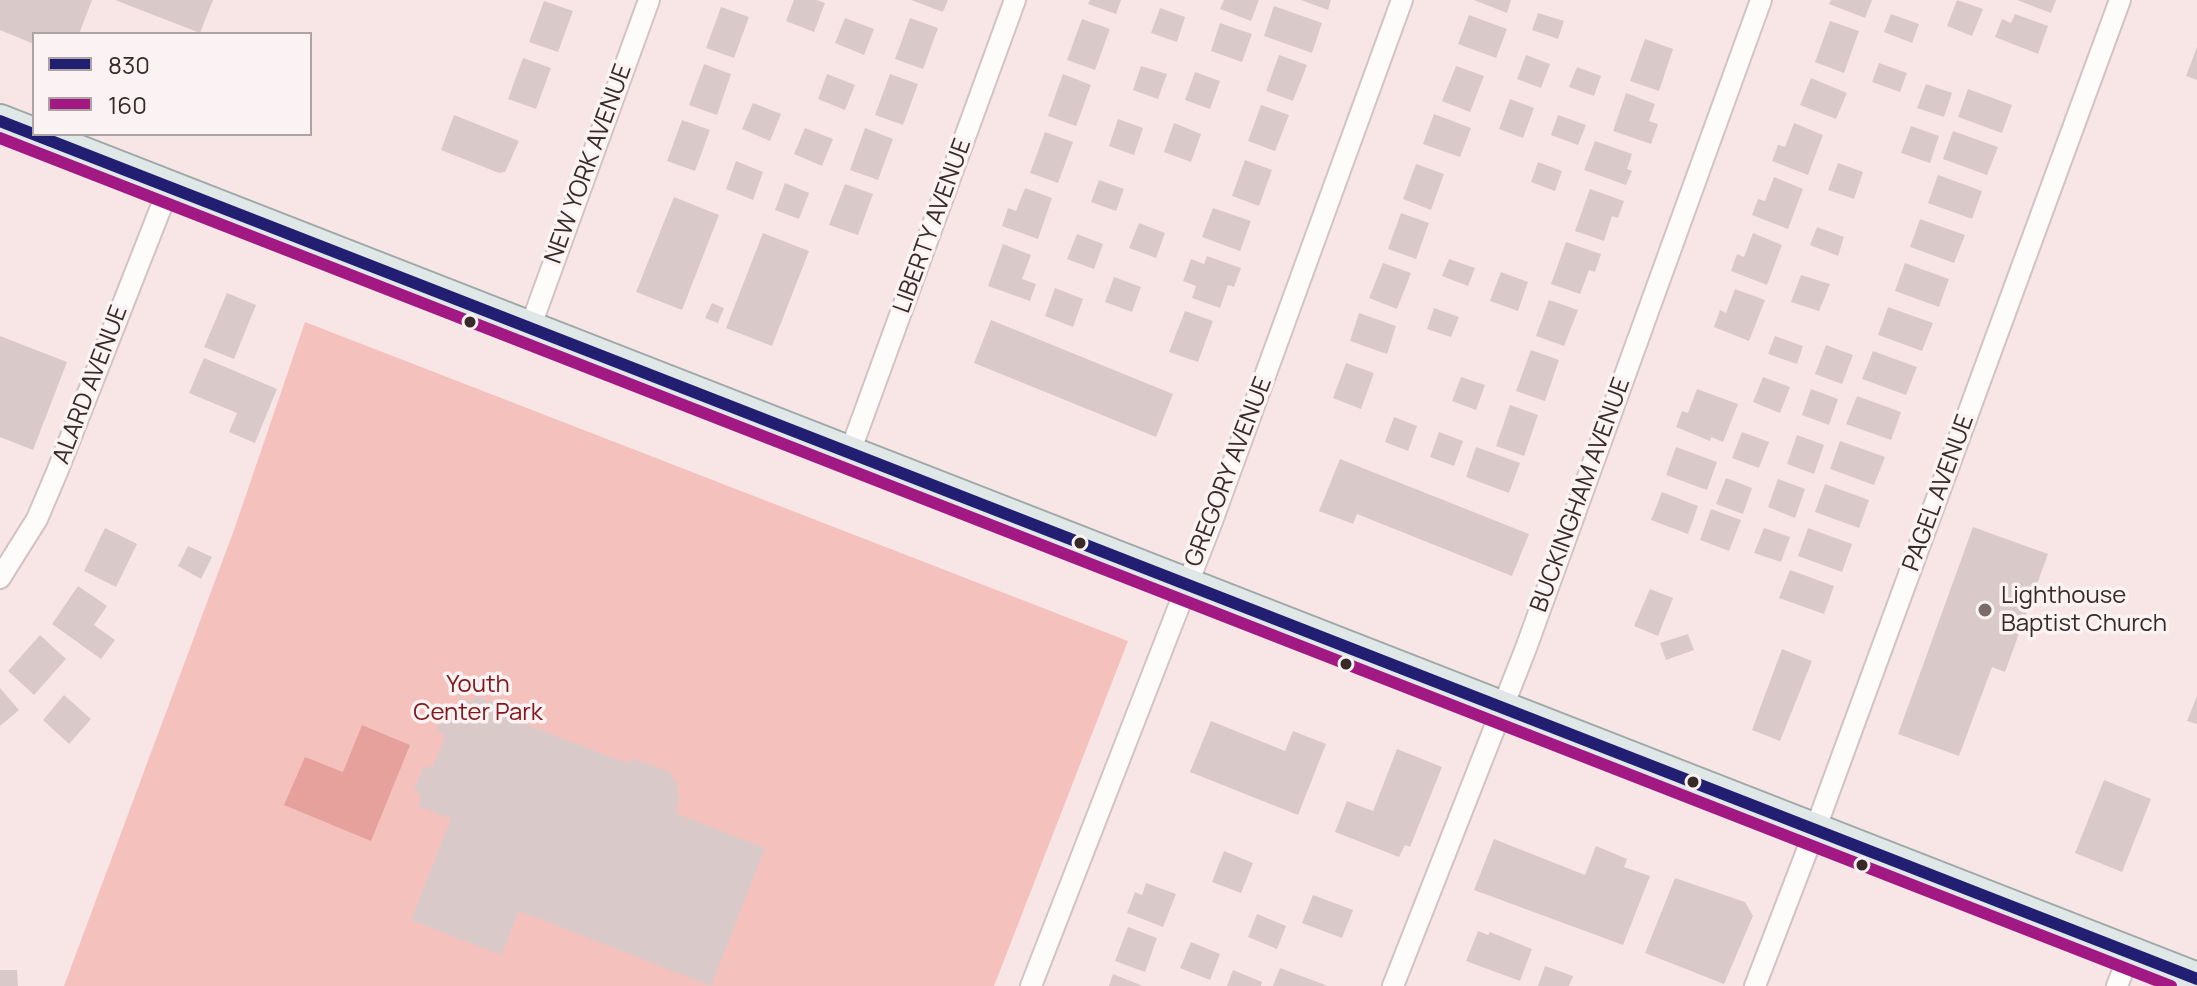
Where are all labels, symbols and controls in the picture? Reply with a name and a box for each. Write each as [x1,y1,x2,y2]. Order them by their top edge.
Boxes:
legend [32,32,312,136]
text: 830 [108,48,150,81]
street label: NEW YORK AVENUE [540,60,638,268]
text: 160 [108,88,147,121]
street label: LIBERTY AVENUE [888,135,978,317]
street label: ALARD AVENUE [48,302,134,468]
unlabelled marker [462,314,478,330]
street label: GREGORY AVENUE [1180,373,1278,571]
street label: BUCKINGHAM AVENUE [1525,374,1637,616]
street label: PAGEL AVENUE [1897,411,1981,575]
unlabelled marker [1072,535,1088,551]
place label: Lighthouse Baptist Church [2001,582,2167,638]
marker: Lighthouse Baptist Church [1976,601,1994,619]
unlabelled marker [1338,656,1354,672]
park label: Youth Center Park [413,671,543,727]
unlabelled marker [1685,774,1701,790]
unlabelled marker [1854,857,1870,873]

